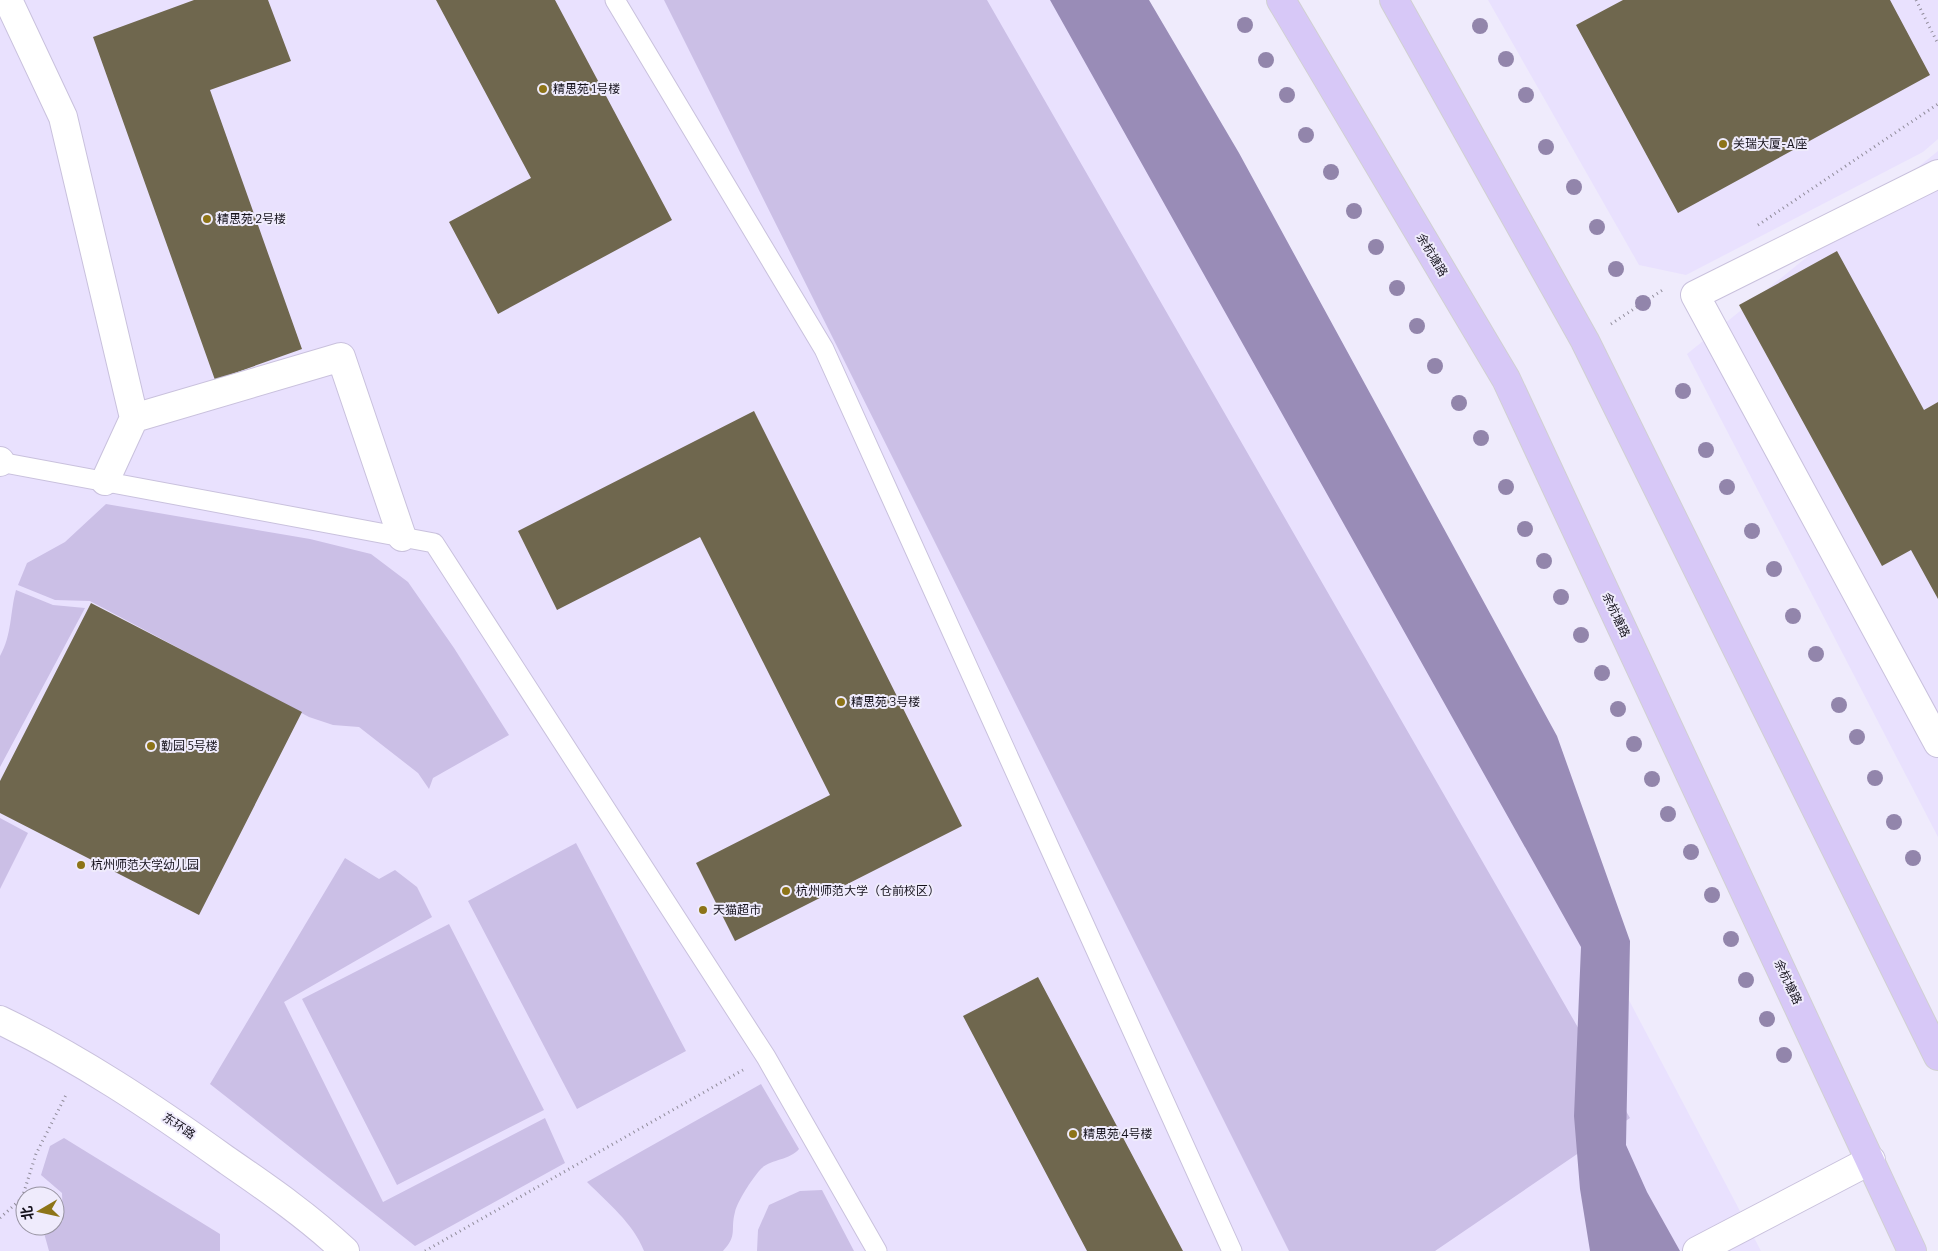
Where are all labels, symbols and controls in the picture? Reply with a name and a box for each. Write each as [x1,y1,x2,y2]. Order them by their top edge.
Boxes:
place label: 精思苑 1号楼 [553,82,620,96]
marker: 精思苑 1号楼 [537,83,549,95]
place label: 关瑞大厦-A座 [1733,137,1807,151]
marker: 关瑞大厦-A座 [1717,138,1729,150]
place label: 精思苑 2号楼 [217,212,286,226]
marker: 精思苑 2号楼 [201,213,213,225]
street label: 余杭塘路 [1414,231,1450,279]
street label: 余杭塘路 [1600,590,1632,640]
place label: 精思苑 3号楼 [851,695,920,709]
marker: 精思苑 3号楼 [835,696,847,708]
place label: 勤园 5号楼 [161,739,218,753]
marker: 勤园 5号楼 [145,740,157,752]
place label: 杭州师范大学幼儿园 [91,858,199,872]
marker: 杭州师范大学幼儿园 [75,859,87,871]
place label: 杭州师范大学（仓前校区） [796,884,940,898]
marker: 杭州师范大学（仓前校区） [780,885,792,897]
place label: 天猫超市 [713,903,761,917]
marker: 天猫超市 [697,904,709,916]
street label: 余杭塘路 [1772,957,1804,1007]
street label: 东环路 [160,1110,198,1142]
place label: 精思苑 4号楼 [1083,1127,1152,1141]
marker: 精思苑 4号楼 [1067,1128,1079,1140]
north arrow [15,1186,65,1236]
text: 北 [18,1205,37,1221]

